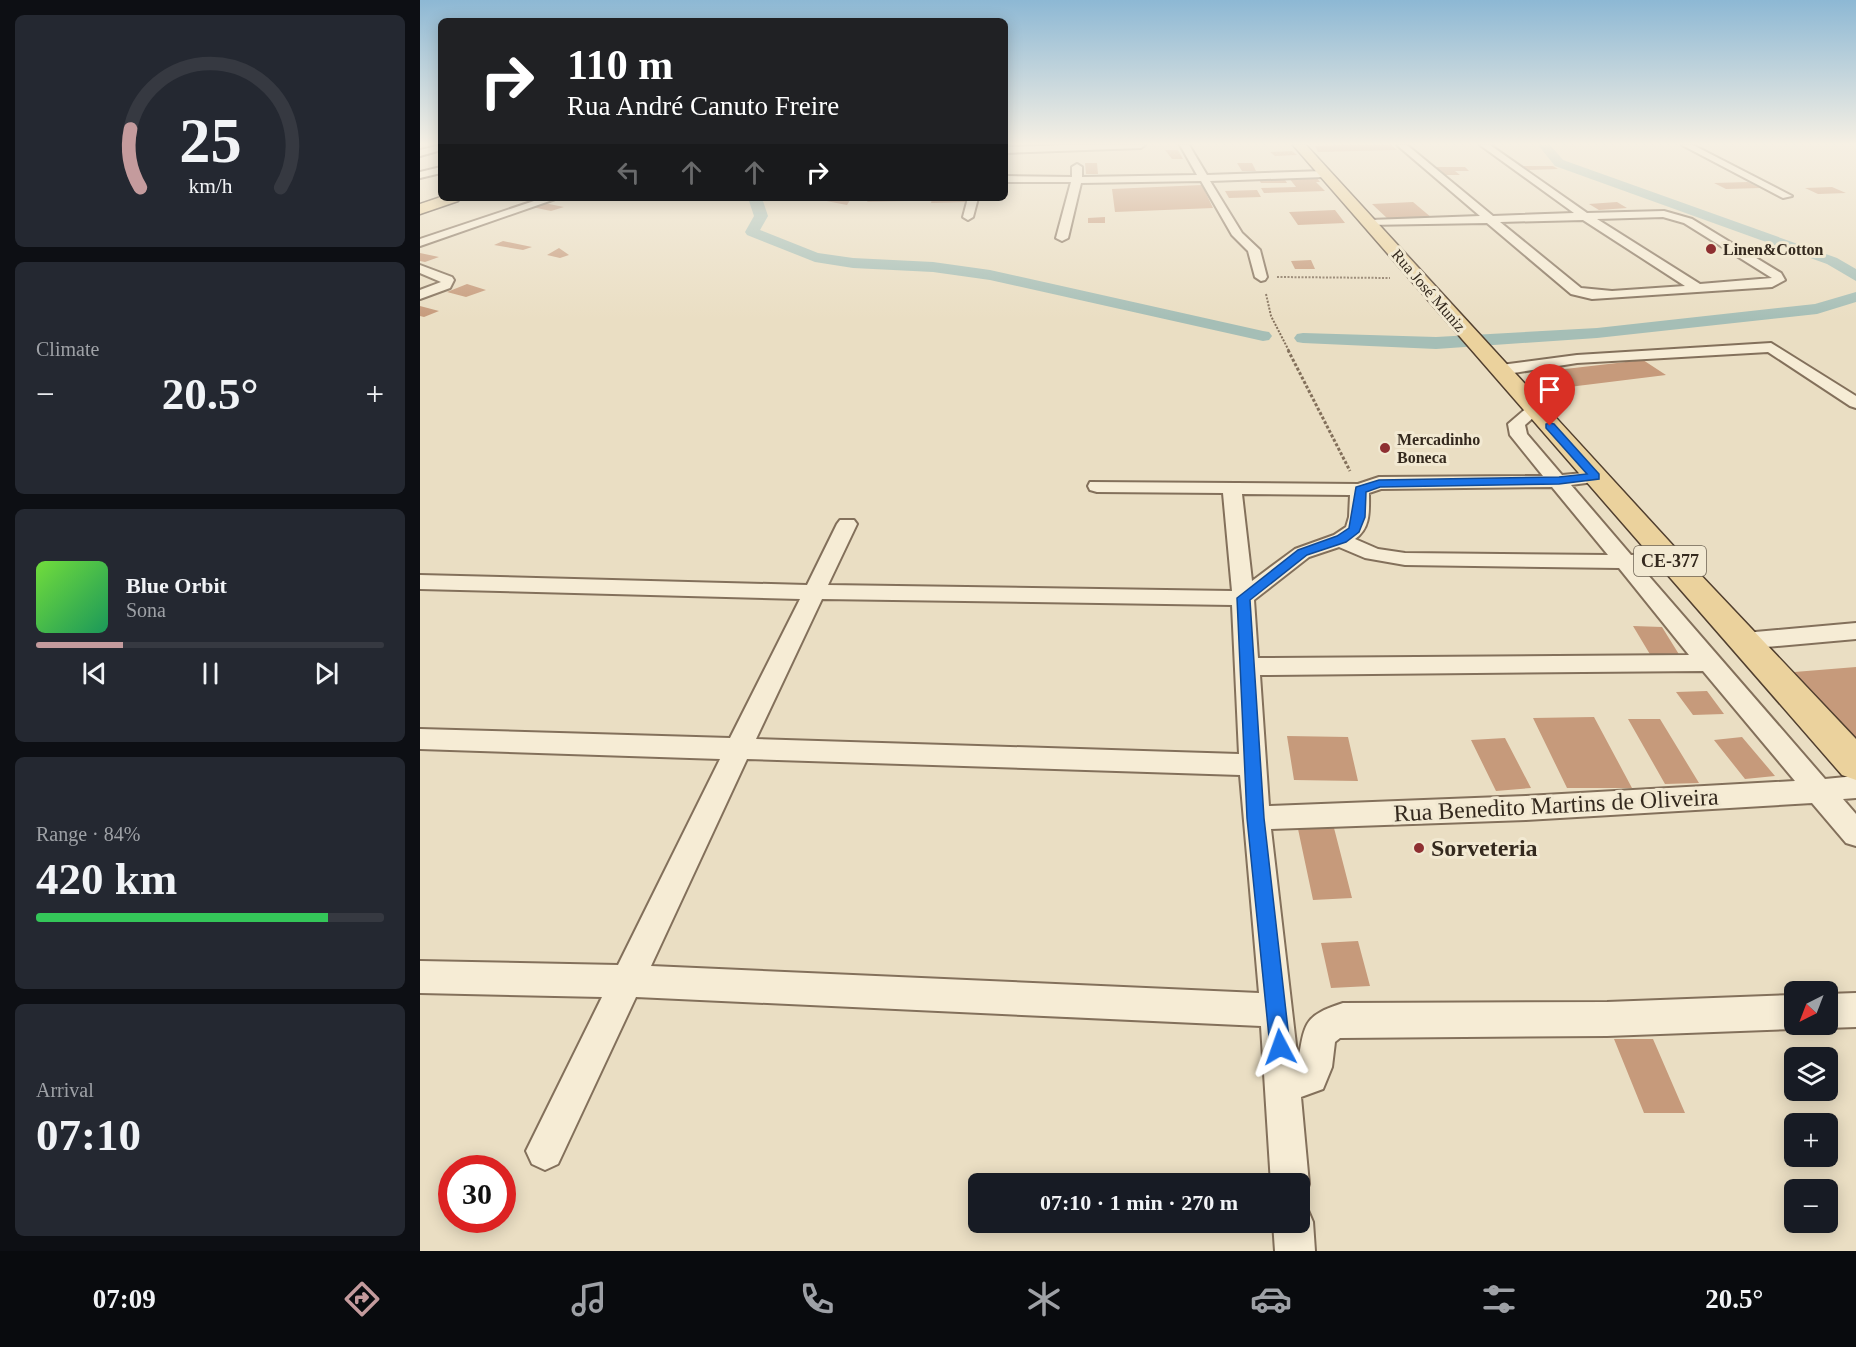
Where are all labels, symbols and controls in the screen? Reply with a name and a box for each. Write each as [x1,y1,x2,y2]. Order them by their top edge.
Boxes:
icon: right [468,42,546,120]
text: 110 m [567,42,673,88]
text: Rua André Canuto Freire [567,91,839,121]
text: 25 [179,106,241,175]
icon: left [612,156,645,189]
icon: ahead [675,156,708,189]
icon: ahead [738,156,771,189]
icon: right [801,156,834,189]
text: km/h [188,174,232,198]
place label: Linen&Cotton [1723,241,1824,258]
marker: Linen&Cotton [1704,242,1718,256]
street label: Rua José Muniz [1388,246,1469,335]
text: Climate [36,338,99,360]
pin [1524,364,1575,426]
text: 20.5° [162,369,258,419]
icon: arrive [1533,373,1566,406]
text: − [36,376,55,412]
text: + [365,376,384,412]
place label: Mercadinho Boneca [1397,431,1480,466]
marker: Mercadinho Boneca [1378,441,1392,455]
road number: CE-377 [1634,546,1706,576]
text: Blue Orbit [126,573,227,598]
text: Sona [126,599,166,621]
icon: previous [78,657,111,690]
icon: pause [194,657,227,690]
icon: next [310,657,343,690]
street label: Rua Benedito Martins de Oliveira [1393,783,1719,826]
text: Range · 84% [36,823,140,845]
place label: Sorveteria [1431,835,1538,861]
marker: Sorveteria [1412,841,1426,855]
text: 420 km [36,854,177,904]
north arrow [1784,981,1838,1035]
map controls [1784,981,1838,1233]
position arrow [1248,1015,1312,1079]
button: layers [1784,1047,1838,1101]
text: Arrival [36,1079,94,1101]
text: 07:10 [36,1110,141,1160]
button: + [1784,1113,1838,1167]
speed limit sign: 30 [438,1155,516,1233]
button: − [1784,1179,1838,1233]
text: 07:10 · 1 min · 270 m [1040,1190,1238,1215]
icon: directions [341,1278,383,1320]
icon: music [568,1278,610,1320]
icon: phone [796,1278,838,1320]
icon: climate [1023,1278,1065,1320]
icon: car [1250,1278,1292,1320]
icon: filters [1478,1278,1520,1320]
text: 07:09 [93,1284,156,1314]
text: 20.5° [1705,1284,1763,1314]

